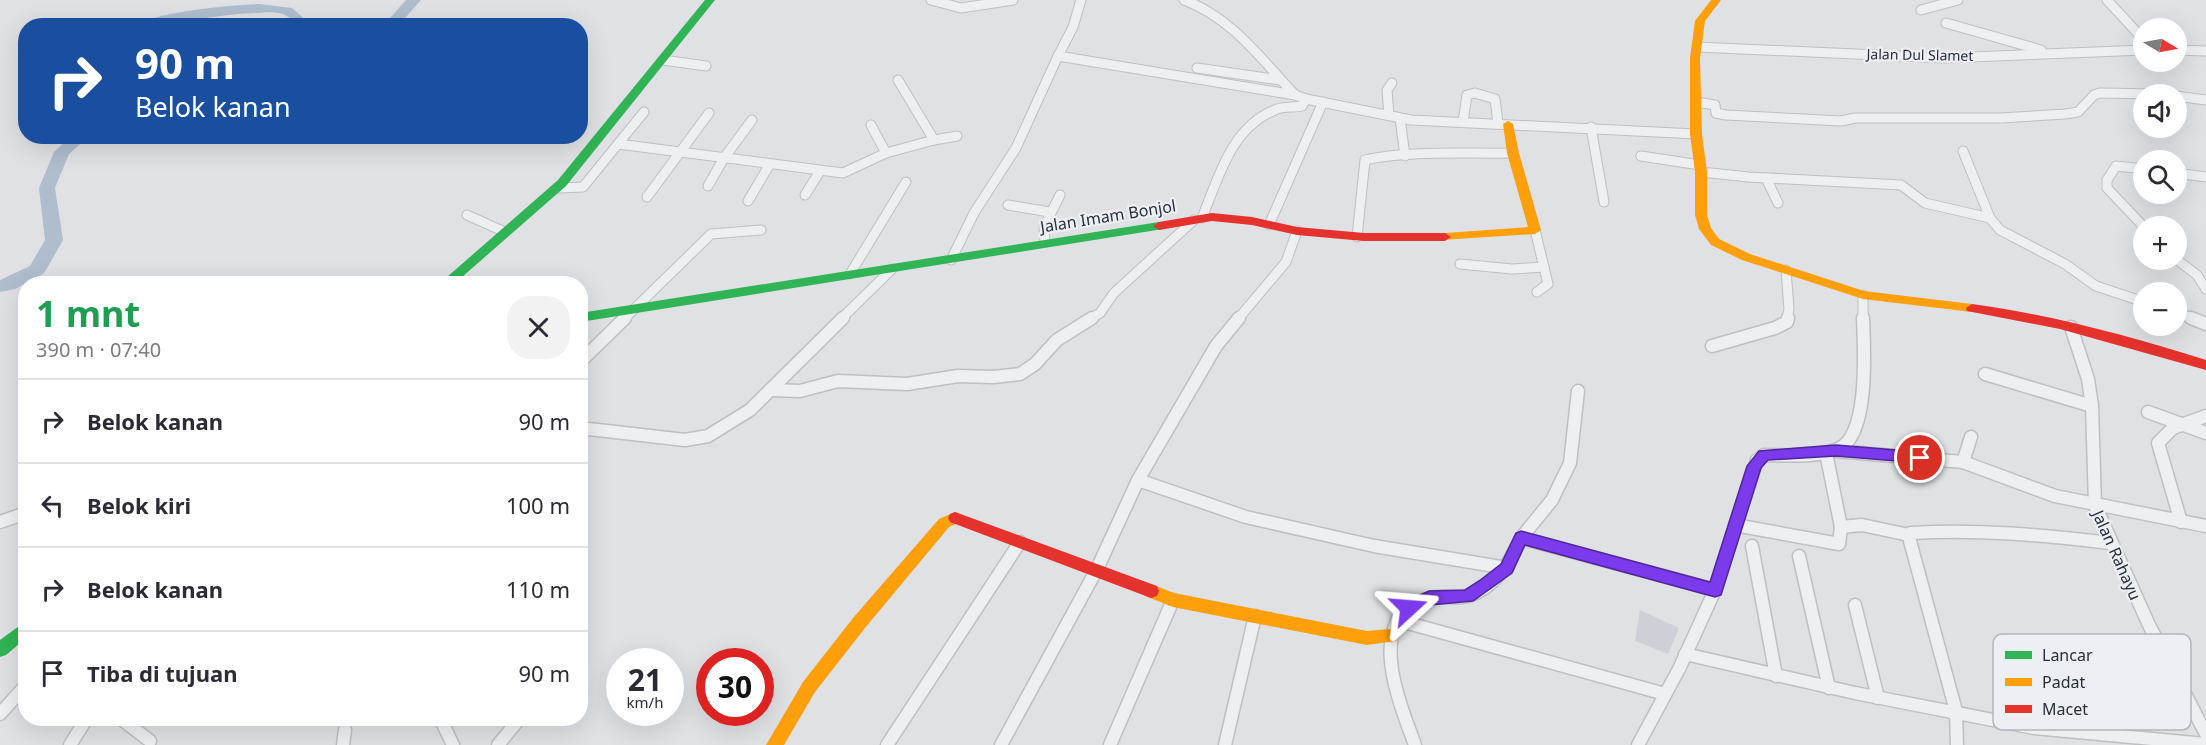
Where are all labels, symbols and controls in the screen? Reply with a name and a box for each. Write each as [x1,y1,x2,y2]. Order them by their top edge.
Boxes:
north arrow [2133,18,2187,72]
map controls [2133,18,2187,336]
text: 90 m [135,34,235,91]
icon: right [36,42,114,120]
street label: Jalan Dul Slamet [1864,44,1974,65]
button: sound [2133,84,2187,138]
text: Belok kanan [135,88,291,125]
button: search [2133,150,2187,204]
street label: Jalan Imam Bonjol [1037,194,1177,238]
button: + [2133,216,2187,270]
button: − [2133,282,2187,336]
text: 1 mnt [36,289,140,338]
button: close [507,296,570,359]
text: 390 m · 07:40 [36,336,161,363]
icon: right [36,405,69,438]
text: Belok kanan [87,406,223,436]
text: 90 m [519,406,570,436]
pin [1894,432,1945,483]
icon: arrive [1903,441,1936,474]
icon: left [36,489,69,522]
text: Belok kiri [87,490,191,520]
text: 100 m [506,490,570,520]
street label: Jalan Rahayu [2087,505,2147,603]
icon: right [36,573,69,606]
text: Belok kanan [87,574,223,604]
text: 110 m [506,574,570,604]
position arrow [1377,576,1441,640]
legend [1993,634,2191,730]
text: Lancar [2042,644,2093,666]
speed limit sign: 30 [696,648,774,726]
icon: arrive [36,657,69,690]
text: Tiba di tujuan [87,658,237,688]
text: 90 m [519,658,570,688]
text: 21 [628,659,662,700]
text: Padat [2042,671,2085,693]
text: km/h [627,692,663,712]
text: Macet [2042,698,2088,720]

